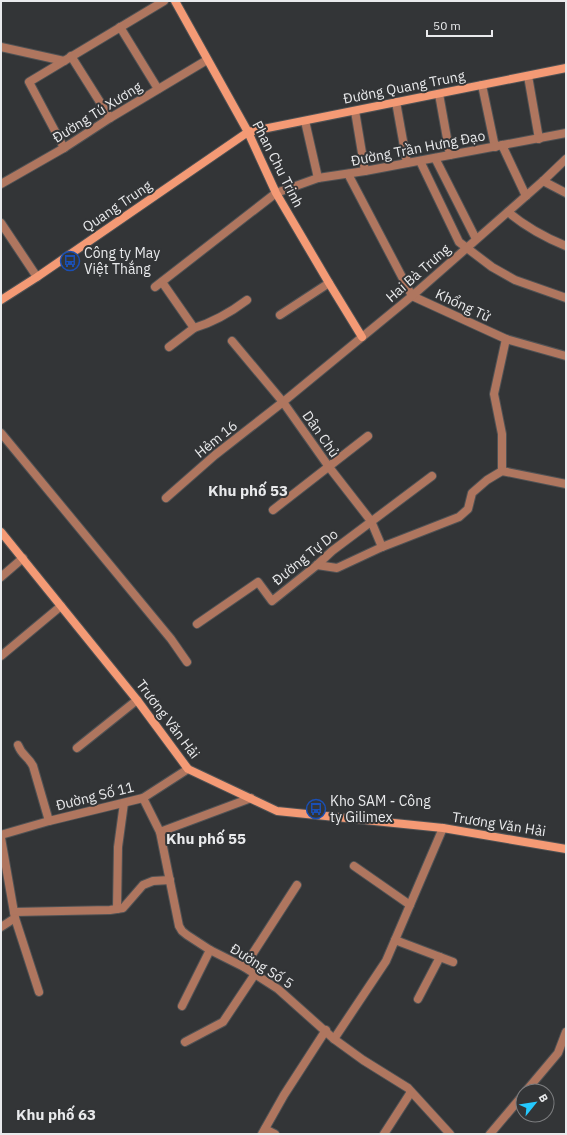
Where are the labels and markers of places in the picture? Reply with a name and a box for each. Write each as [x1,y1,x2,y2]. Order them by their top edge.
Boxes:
place label: Công ty May Việt Thắng [84,244,160,278]
bus stop icon: Công ty May Việt Thắng [59,250,81,272]
place label: Kho SAM - Công ty Gilimex [330,792,431,826]
bus stop icon: Kho SAM - Công ty Gilimex [305,798,327,820]

